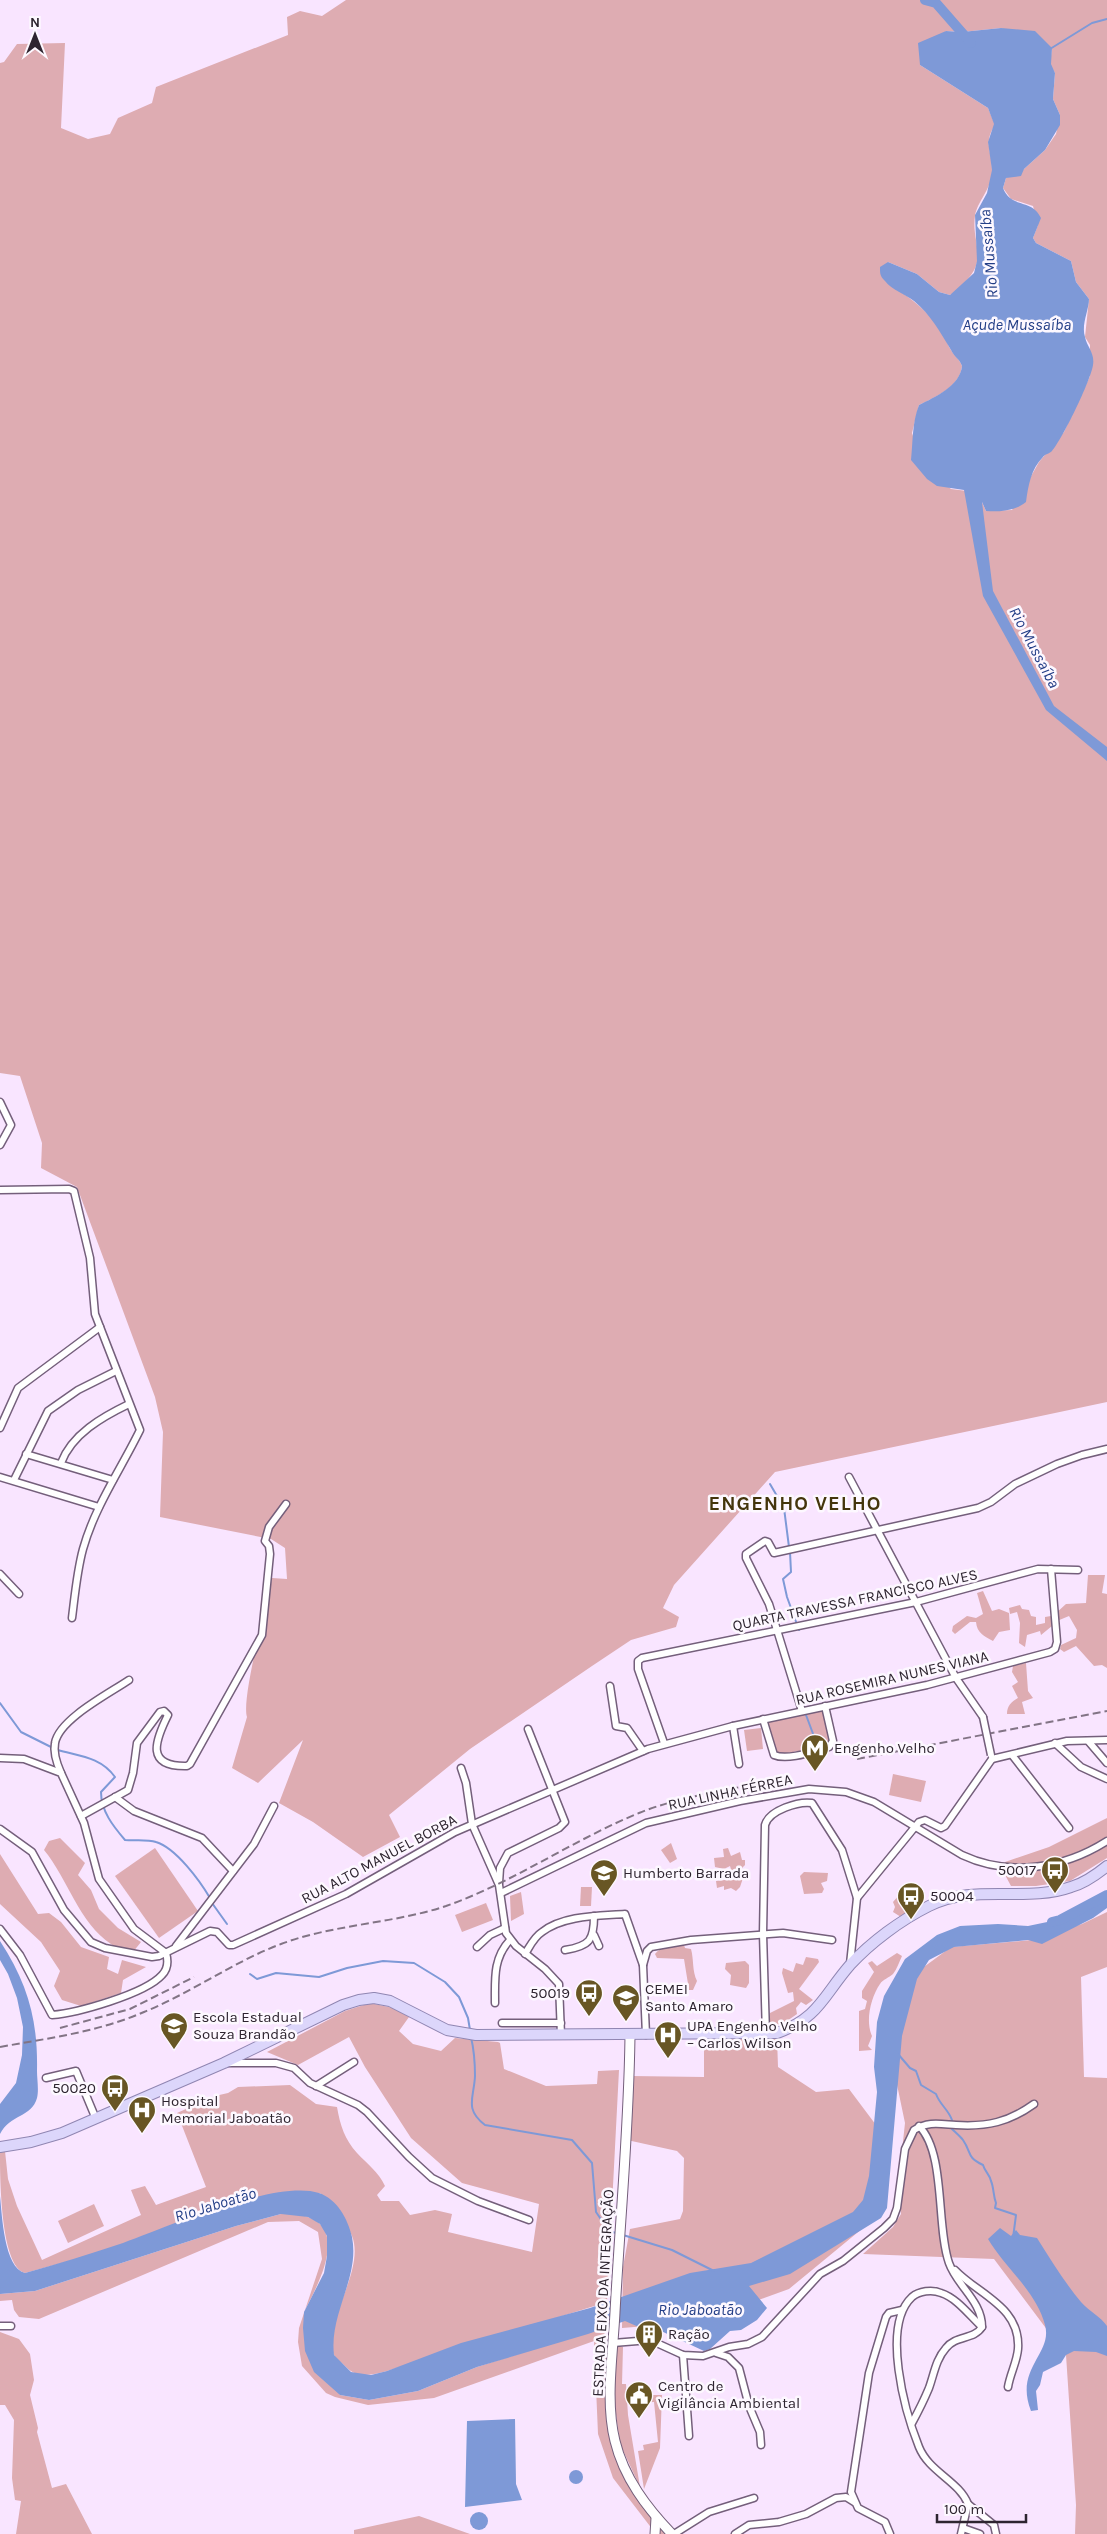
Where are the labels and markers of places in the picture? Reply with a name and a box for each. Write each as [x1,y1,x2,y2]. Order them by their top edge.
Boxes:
metro station icon: Engenho Velho [800,1733,830,1772]
place label: Engenho Velho [834,1739,935,1757]
bus stop icon: 50017 [1040,1855,1070,1894]
school or university icon: Humberto Barrada [589,1858,619,1897]
place label: 50017 [998,1861,1036,1879]
place label: Humberto Barrada [623,1864,749,1882]
bus stop icon: 50004 [896,1881,926,1920]
place label: 50004 [930,1887,974,1905]
bus stop icon: 50019 [574,1978,604,2017]
place label: CEMEI Santo Amaro [645,1980,733,2015]
school or university icon: CEMEI Santo Amaro [611,1983,641,2022]
place label: 50019 [530,1984,570,2002]
place label: Escola Estadual Souza Brandão [193,2008,302,2043]
school or university icon: Escola Estadual Souza Brandão [159,2011,189,2050]
place label: UPA Engenho Velho – Carlos Wilson [687,2017,817,2052]
hospital icon: UPA Engenho Velho – Carlos Wilson [653,2020,683,2059]
bus stop icon: 50020 [100,2073,130,2112]
place label: 50020 [52,2079,96,2097]
place label: Hospital Memorial Jaboatão [161,2092,291,2127]
hospital icon: Hospital Memorial Jaboatão [127,2095,157,2134]
building icon: Ração [634,2319,664,2358]
place label: Ração [668,2325,710,2343]
place label: Centro de Vigilância Ambiental [658,2377,800,2412]
public building icon: Centro de Vigilância Ambiental [624,2380,654,2419]

